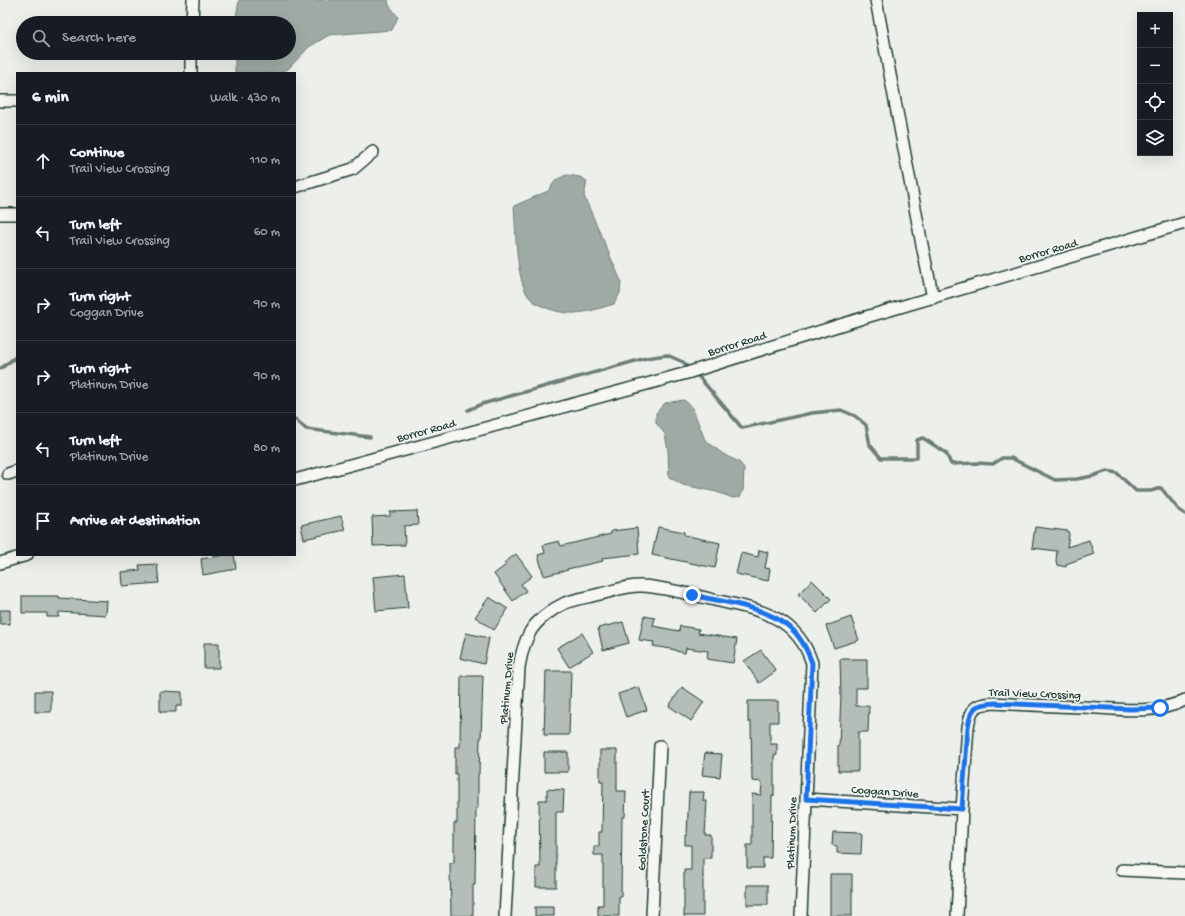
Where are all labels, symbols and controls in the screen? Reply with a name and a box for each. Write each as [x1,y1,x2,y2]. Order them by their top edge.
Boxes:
map controls [1137,12,1173,156]
button: + [1137,12,1173,48]
search box [16,16,296,60]
icon: search [30,27,52,49]
text: Search here [62,29,136,47]
button: − [1137,48,1173,84]
button: locate [1137,84,1173,120]
text: 6 min [32,88,68,108]
text: Walk · 430 m [210,91,280,106]
button: layers [1137,120,1173,156]
text: Continue [70,144,124,162]
icon: ahead [32,150,54,172]
text: 110 m [250,153,280,168]
text: Trail View Crossing [70,162,170,177]
text: Turn left [70,216,121,234]
icon: left [32,222,54,244]
text: 60 m [254,225,280,240]
text: Trail View Crossing [70,234,170,249]
street label: Borror Road [1017,237,1080,267]
text: Turn right [70,288,130,306]
icon: right [32,294,54,316]
text: 90 m [254,297,280,312]
text: Coggan Drive [70,306,143,321]
street label: Borror Road [706,329,769,361]
text: Turn right [70,360,130,378]
icon: right [32,366,54,388]
text: 90 m [254,369,280,384]
text: Platinum Drive [70,378,148,393]
street label: Borror Road [395,417,458,447]
text: Turn left [70,432,121,450]
icon: left [32,438,54,460]
text: 80 m [253,441,280,456]
text: Platinum Drive [70,450,148,465]
icon: arrive [32,510,54,532]
text: Arrive at destination [70,512,200,530]
route end [683,586,701,604]
street label: Platinum Drive [498,651,518,726]
street label: Trail View Crossing [988,686,1081,704]
route start [1151,699,1169,717]
street label: Coggan Drive [851,784,920,802]
street label: Goldstone Court [636,788,654,871]
street label: Platinum Drive [785,796,801,870]

